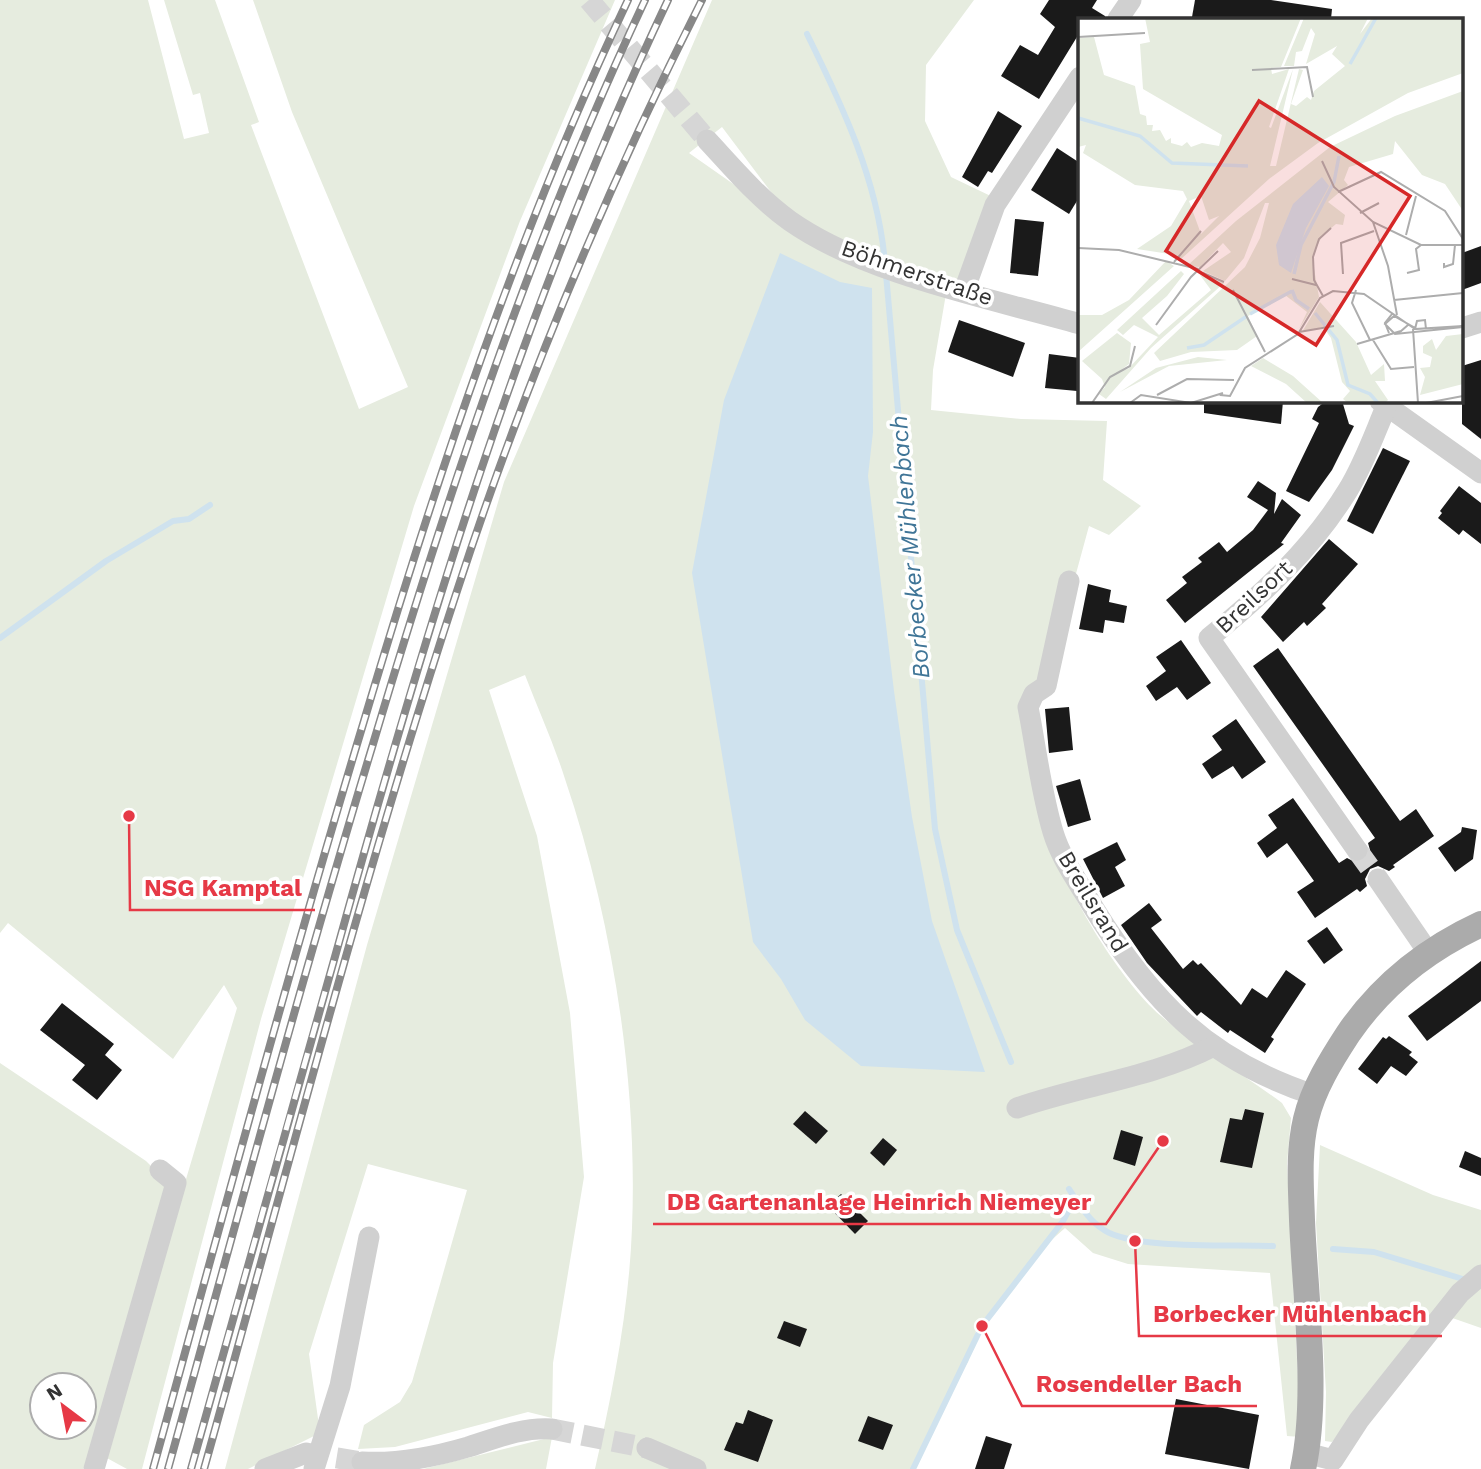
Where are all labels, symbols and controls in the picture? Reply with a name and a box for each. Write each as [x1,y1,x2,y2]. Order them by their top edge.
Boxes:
inset map [1078,18,1464,402]
street label: Böhmerstraße [838,234,996,312]
water label: Borbecker Mühlenbach [885,414,935,680]
street label: Breilsort [1210,555,1298,639]
street label: Breilsrand [1052,846,1134,958]
callout: NSG Kamptal [130,865,315,910]
text: NSG Kamptal [144,874,302,902]
callout: DB Gartenanlage Heinrich Niemeyer [653,1179,1106,1224]
text: DB Gartenanlage Heinrich Niemeyer [667,1188,1092,1216]
callout: Borbecker Mühlenbach [1139,1291,1442,1336]
text: Borbecker Mühlenbach [1153,1300,1427,1328]
callout: Rosendeller Bach [1022,1361,1257,1406]
text: Rosendeller Bach [1036,1370,1242,1398]
north arrow [28,1371,98,1441]
text: N [42,1379,66,1405]

